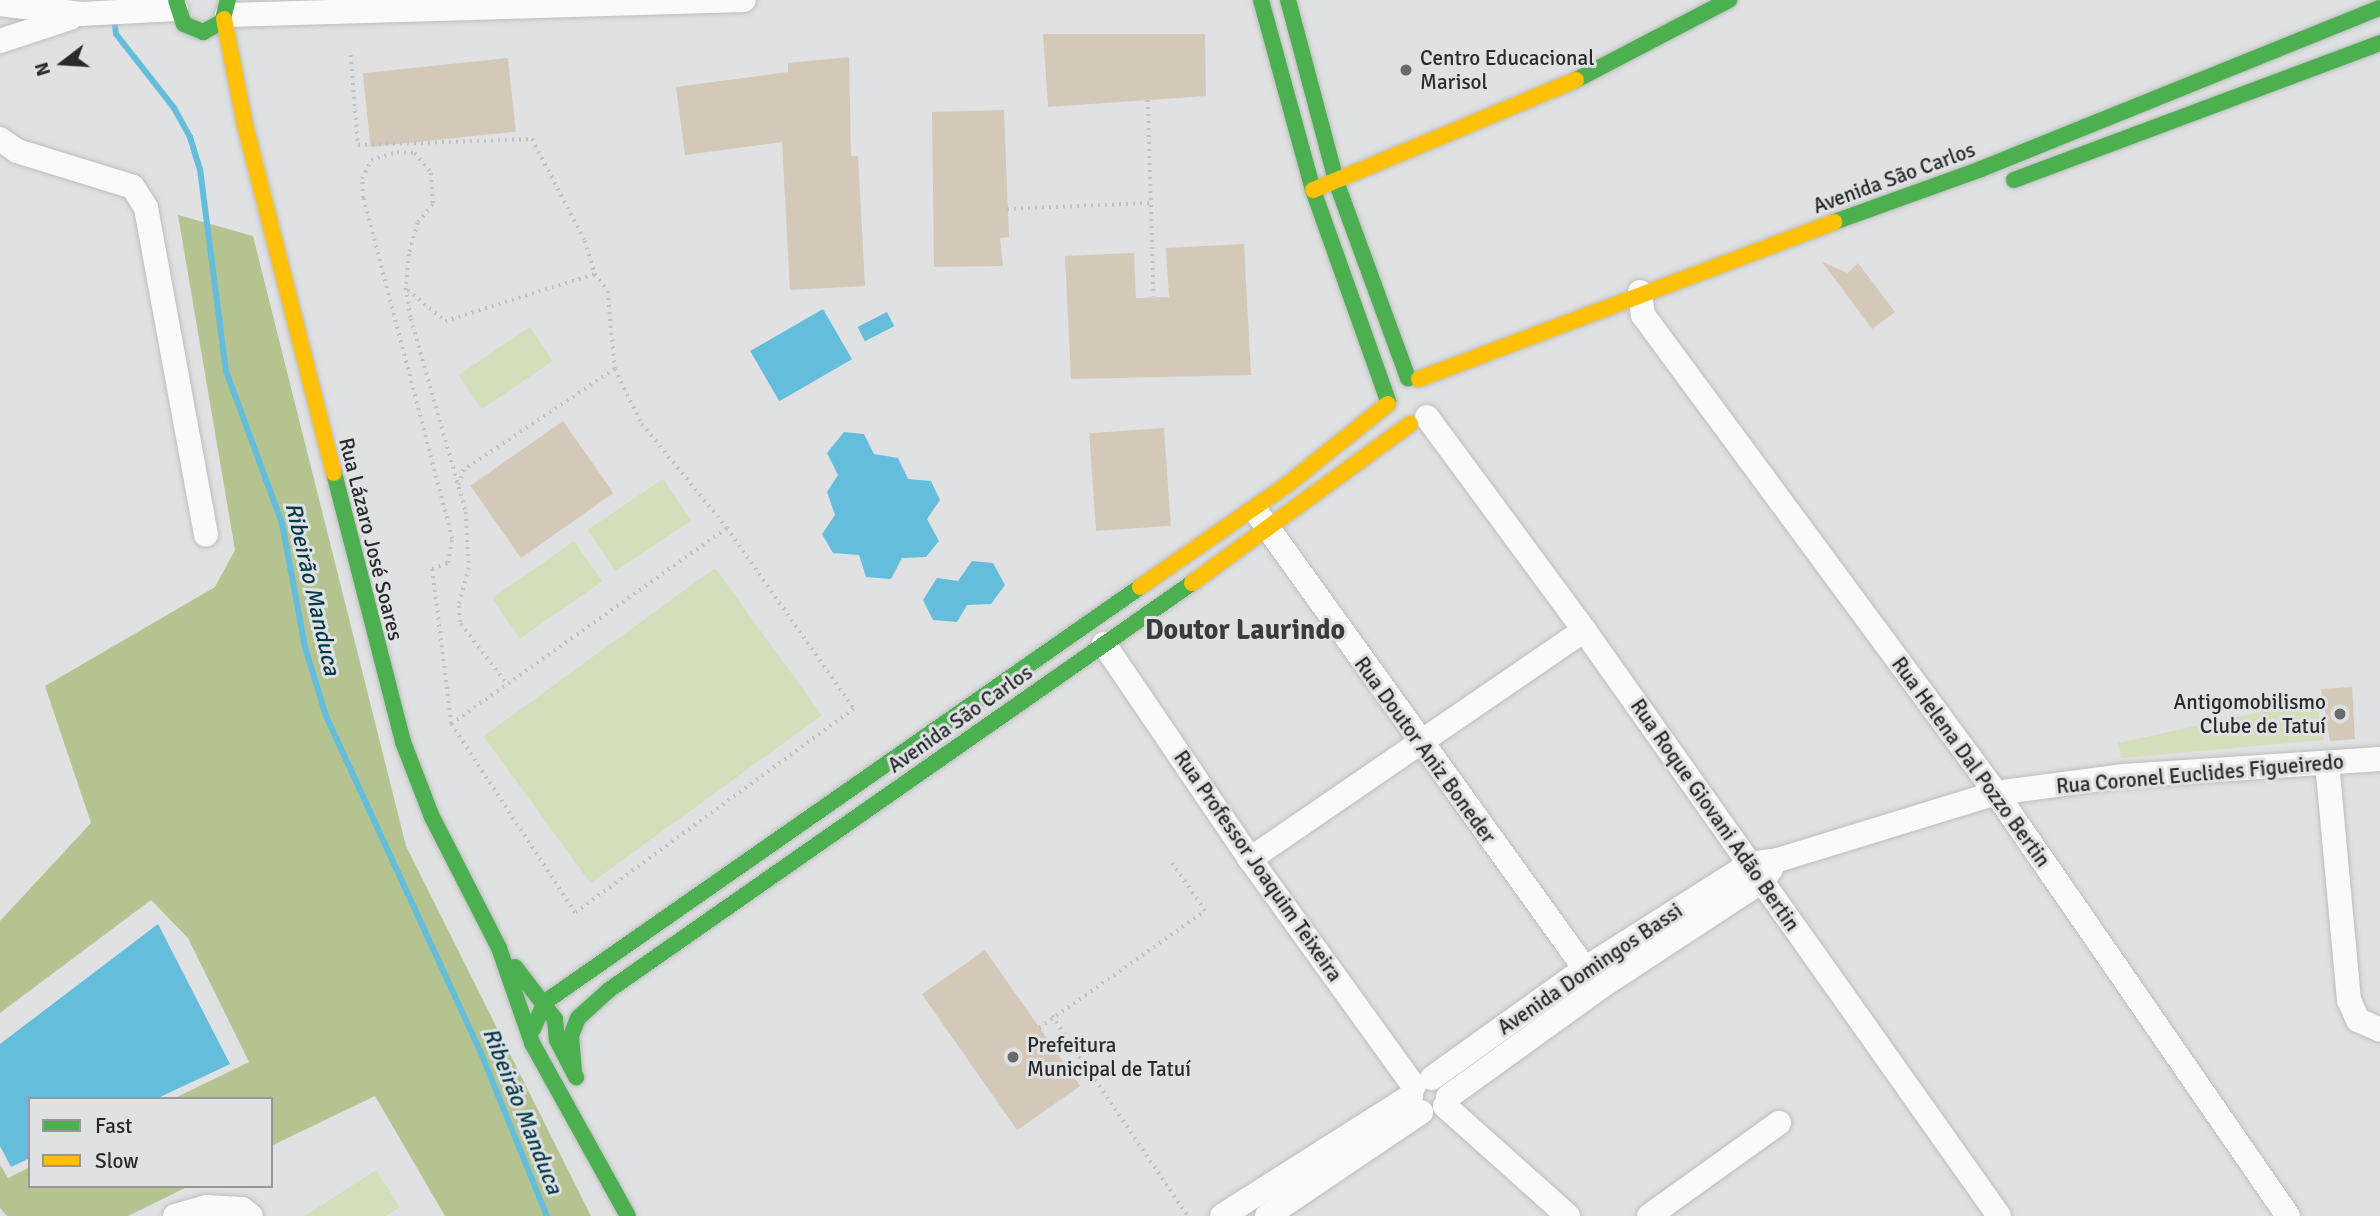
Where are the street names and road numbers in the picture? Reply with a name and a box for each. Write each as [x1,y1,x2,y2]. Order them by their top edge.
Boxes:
street label: Avenida São Carlos [1810,137,1978,219]
street label: Rua Lázaro José Soares [334,435,408,643]
street label: Rua Doutor Aniz Boneder [1349,652,1501,848]
street label: Rua Helena Dal Pozzo Bertin [1886,652,2056,872]
street label: Avenida São Carlos [883,660,1037,778]
street label: Rua Roque Giovani Adão Bertin [1625,694,1805,936]
street label: Rua Professor Joaquim Teixeira [1168,746,1348,986]
street label: Rua Coronel Euclides Figueiredo [2055,749,2345,799]
street label: Avenida Domingos Bassi [1493,898,1687,1040]

